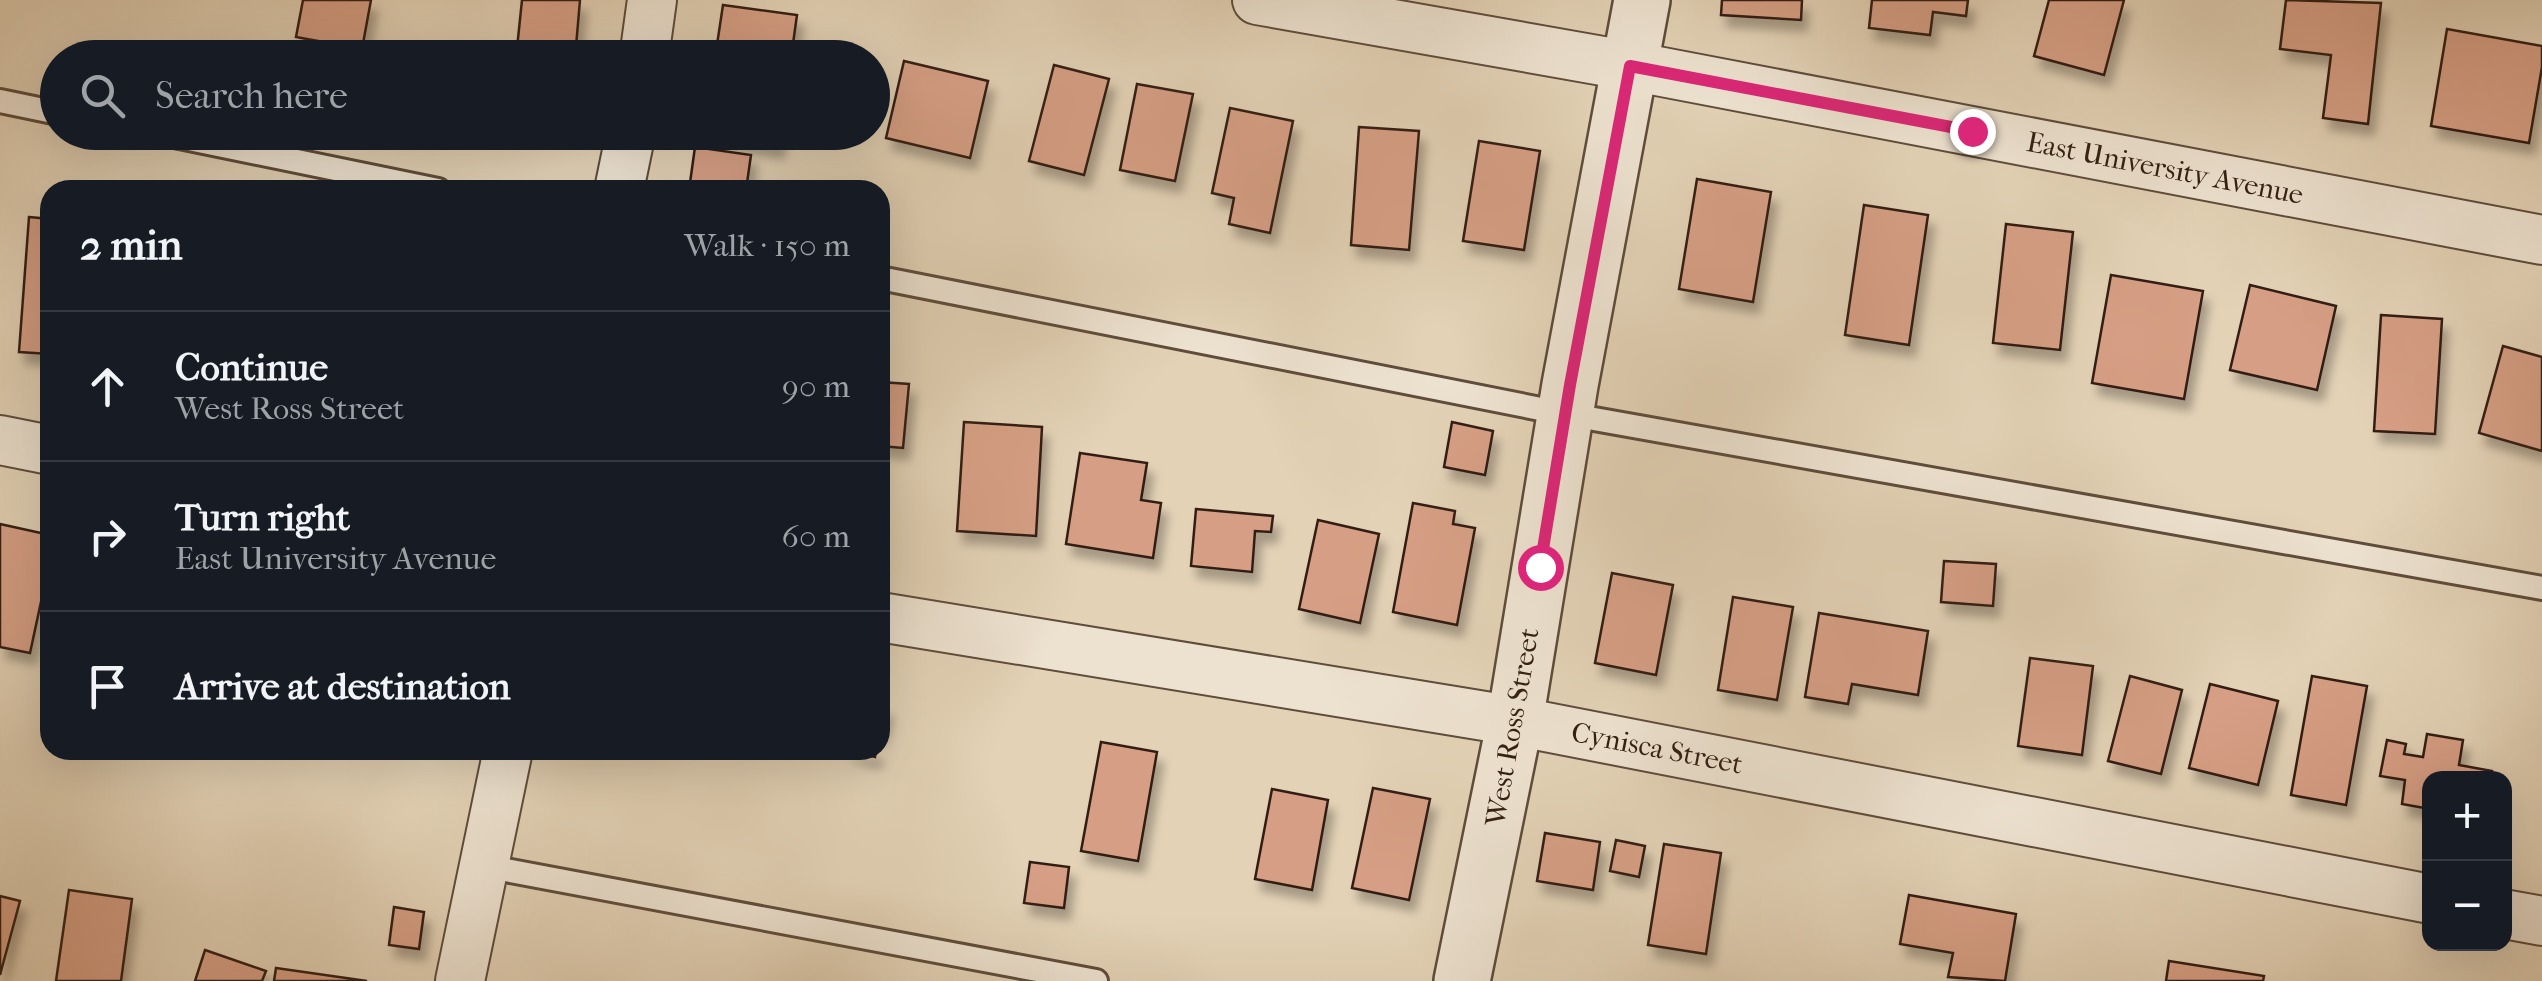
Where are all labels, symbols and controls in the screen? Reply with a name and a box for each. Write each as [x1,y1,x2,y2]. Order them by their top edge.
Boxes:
search box [40,40,890,150]
icon: search [75,68,130,123]
text: Search here [155,73,348,118]
route end [1950,109,1996,155]
street label: East University Avenue [2024,125,2306,211]
text: 2 min [80,221,182,270]
text: Walk · 150 m [684,227,850,264]
text: Continue [175,345,328,390]
icon: ahead [80,359,135,414]
text: 90 m [782,368,850,405]
text: West Ross Street [175,390,404,427]
text: Turn right [175,495,350,540]
icon: right [80,509,135,564]
text: 60 m [782,518,850,555]
text: East University Avenue [175,540,496,577]
route start [1518,545,1564,591]
street label: West Ross Street [1478,625,1546,830]
icon: arrive [80,659,135,714]
text: Arrive at destination [175,664,511,709]
street label: Cynisca Street [1569,715,1745,781]
map controls [2422,771,2512,951]
button: + [2422,771,2512,861]
button: − [2422,861,2512,951]

